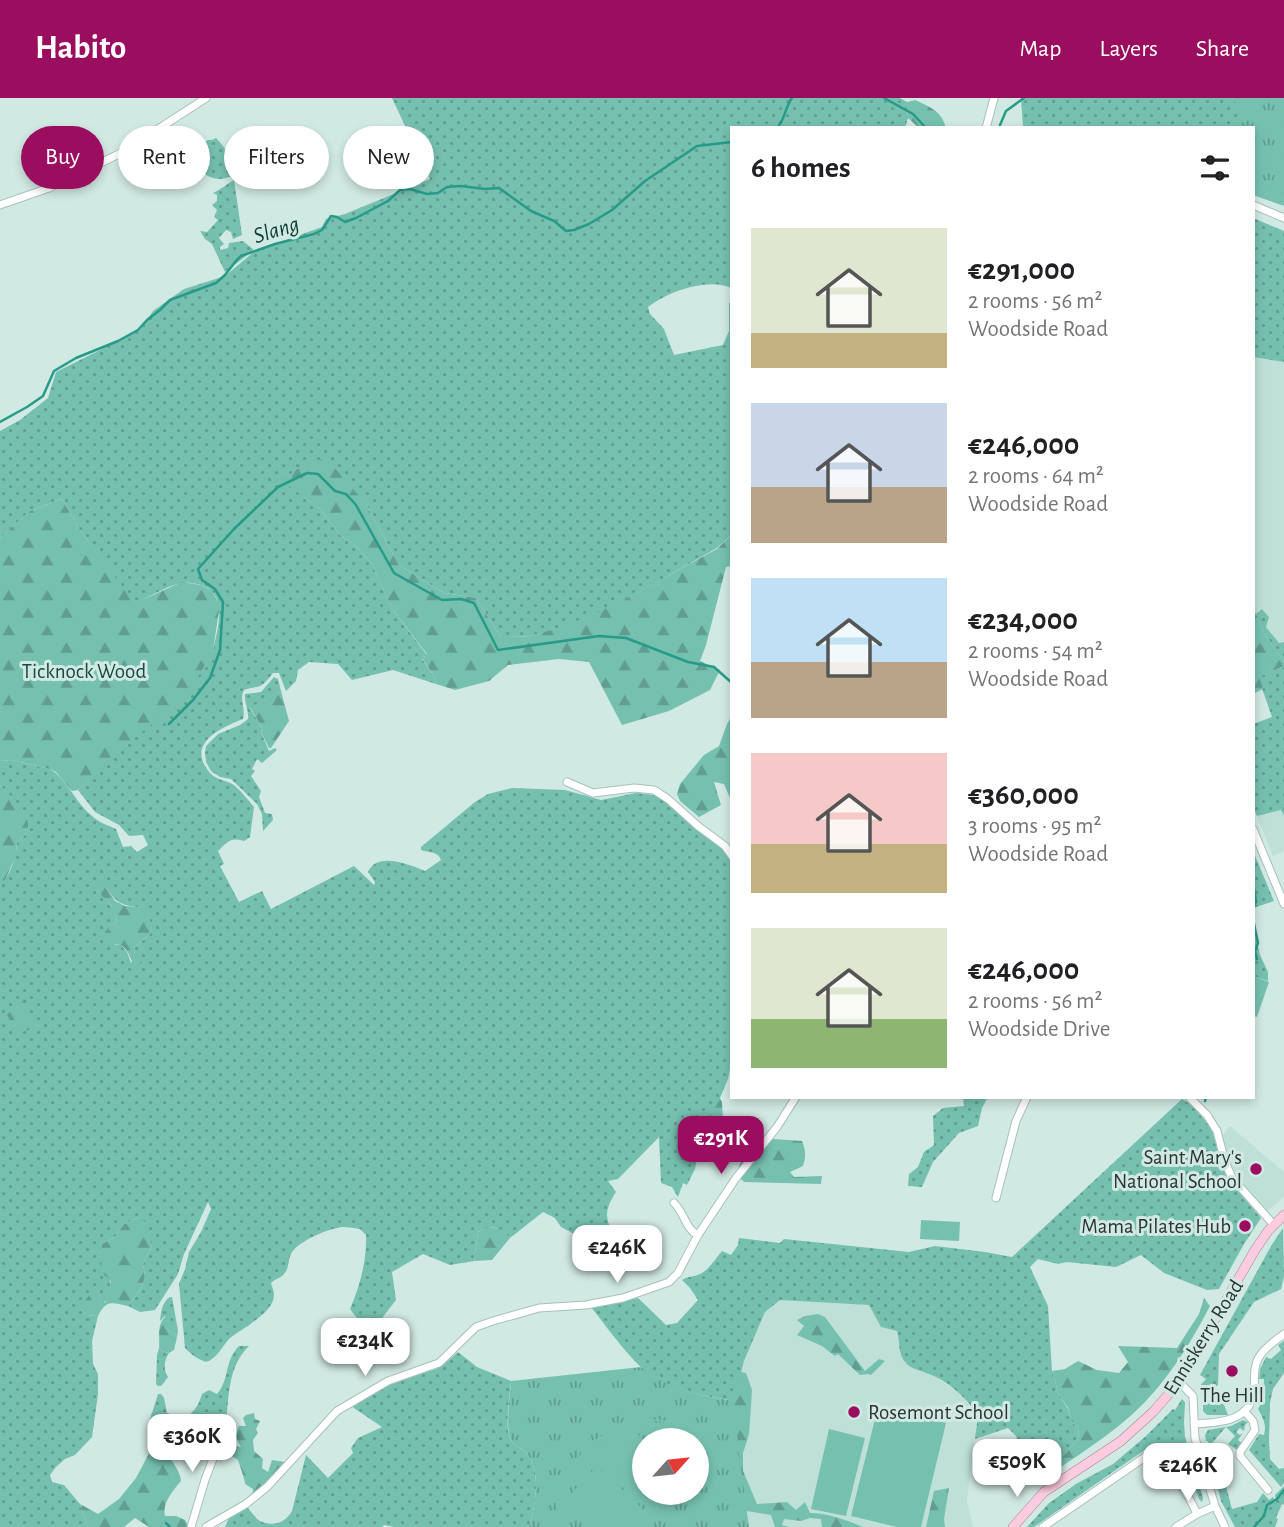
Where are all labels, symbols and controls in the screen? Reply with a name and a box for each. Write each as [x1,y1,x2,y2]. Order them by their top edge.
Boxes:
text: Habito [35,32,126,65]
text: Map [1019,37,1061,61]
text: Layers [1099,37,1158,61]
text: Share [1196,37,1249,61]
chip: Buy [21,126,104,189]
chip: Rent [118,126,210,189]
chip: Filters [224,126,329,189]
chip: New [343,126,434,189]
icon: filters [1196,149,1234,187]
text: 6 homes [751,153,851,183]
water label: Slang [251,213,302,248]
text: €291,000 [968,255,1075,285]
icon: home [807,256,891,340]
text: 2 rooms · 56 m² [968,290,1102,313]
text: Woodside Road [968,318,1108,341]
text: €246,000 [968,430,1079,460]
icon: home [807,431,891,515]
text: 2 rooms · 64 m² [968,465,1104,488]
text: Woodside Road [968,493,1108,516]
text: €234,000 [968,605,1078,635]
icon: home [807,606,891,690]
text: 2 rooms · 54 m² [968,640,1103,663]
park label: Ticknock Wood [22,661,146,682]
text: Woodside Road [968,668,1108,691]
text: €360,000 [968,780,1079,810]
icon: home [807,781,891,865]
text: 3 rooms · 95 m² [968,815,1101,838]
text: Woodside Road [968,843,1108,866]
text: €246,000 [968,955,1079,985]
icon: home [807,956,891,1040]
text: 2 rooms · 56 m² [968,990,1102,1013]
text: Woodside Drive [968,1018,1110,1041]
pin: €291K [672,1116,770,1176]
text: €291K [694,1127,748,1150]
place label: Saint Mary's National School [1113,1147,1242,1192]
marker: Saint Mary's National School [1248,1161,1264,1177]
place label: Mama Pilates Hub [1081,1216,1231,1237]
marker: Mama Pilates Hub [1237,1218,1253,1234]
pin: €246K [568,1226,666,1285]
text: €246K [588,1236,646,1259]
street label: Enniskerry Road [1160,1276,1247,1398]
pin: €234K [316,1318,414,1378]
text: €234K [337,1329,393,1352]
marker: The Hill [1224,1363,1240,1379]
place label: The Hill [1200,1385,1264,1406]
place label: Rosemont School [868,1402,1009,1423]
marker: Rosemont School [846,1404,862,1420]
pin: €360K [143,1414,241,1474]
text: €360K [163,1425,221,1448]
north arrow [632,1428,709,1505]
map controls [632,1428,709,1505]
pin: €509K [968,1440,1066,1499]
pin: €246K [1139,1444,1237,1503]
text: €509K [988,1450,1046,1473]
text: €246K [1159,1454,1217,1477]

